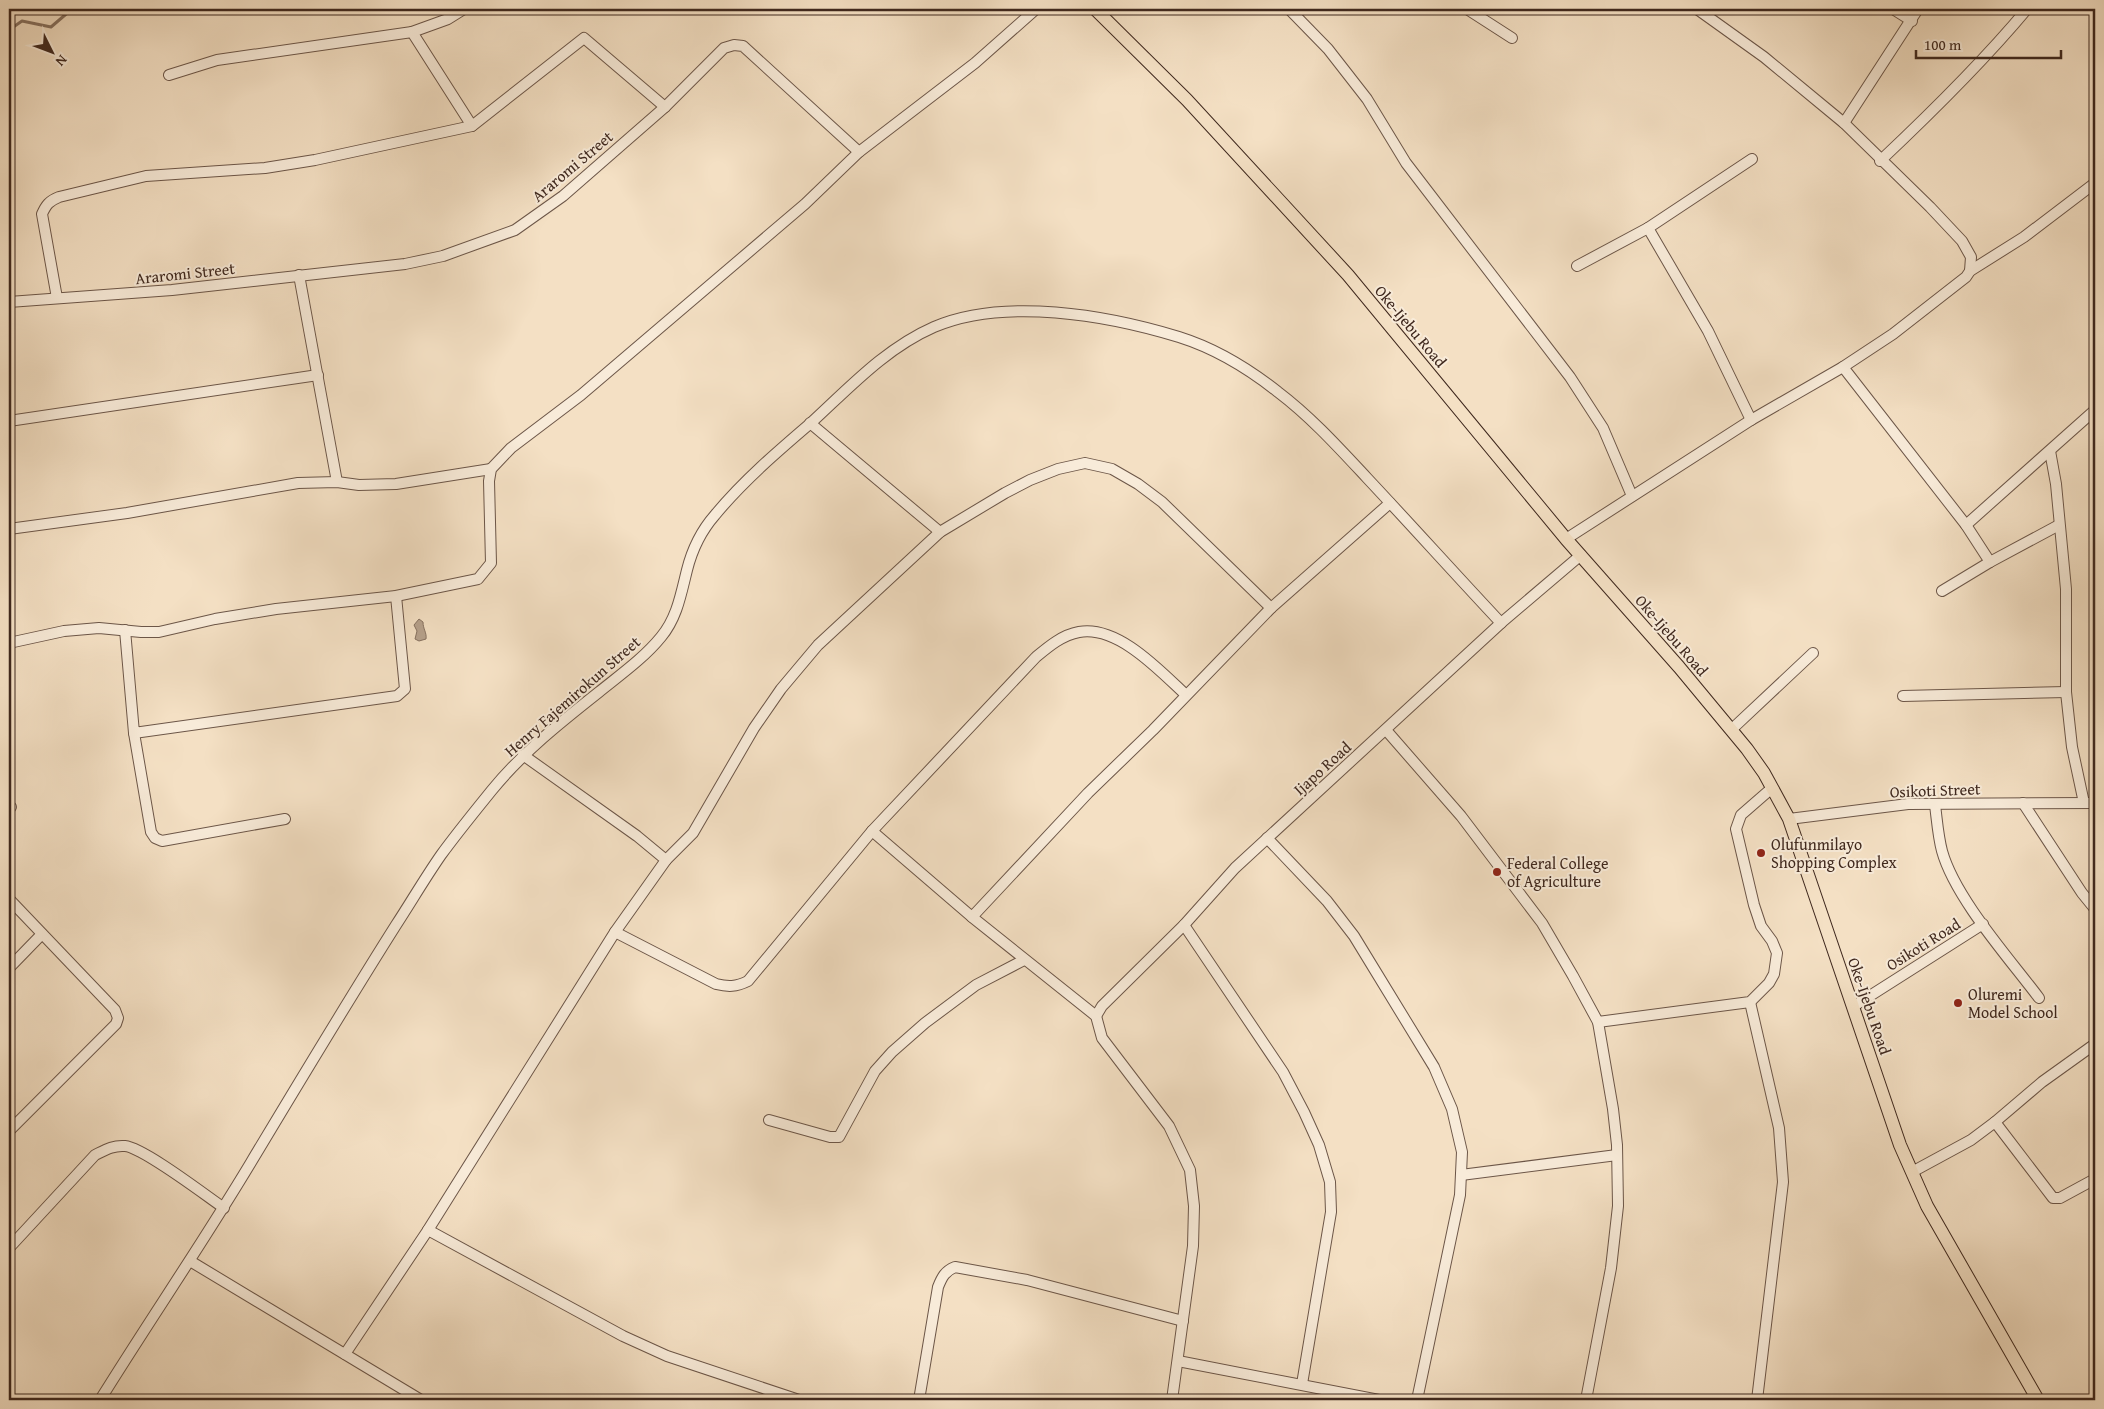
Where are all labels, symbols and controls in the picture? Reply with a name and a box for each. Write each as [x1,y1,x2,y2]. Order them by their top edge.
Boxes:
north arrow [28,28,78,78]
scale bar [1916,28,2062,60]
text: 100 m [1924,34,1962,55]
text: N [51,51,72,71]
street label: Araromi Street [526,125,618,207]
street label: Araromi Street [134,256,236,290]
street label: Oke-Ijebu Road [1369,280,1453,373]
street label: Oke-Ijebu Road [1630,589,1715,681]
street label: Henry Fajemirokun Street [499,630,646,762]
street label: Ijapo Road [1288,735,1357,801]
street label: Osikoti Street [1889,776,1981,804]
place label: Olufunmilayo Shopping Complex [1771,832,1898,874]
marker: Olufunmilayo Shopping Complex [1755,847,1767,859]
place label: Federal College of Agriculture [1507,851,1609,893]
marker: Federal College of Agriculture [1491,866,1503,878]
street label: Osikoti Road [1881,911,1965,976]
street label: Oke-Ijebu Road [1842,954,1898,1058]
place label: Oluremi Model School [1968,982,2058,1024]
marker: Oluremi Model School [1952,997,1964,1009]

